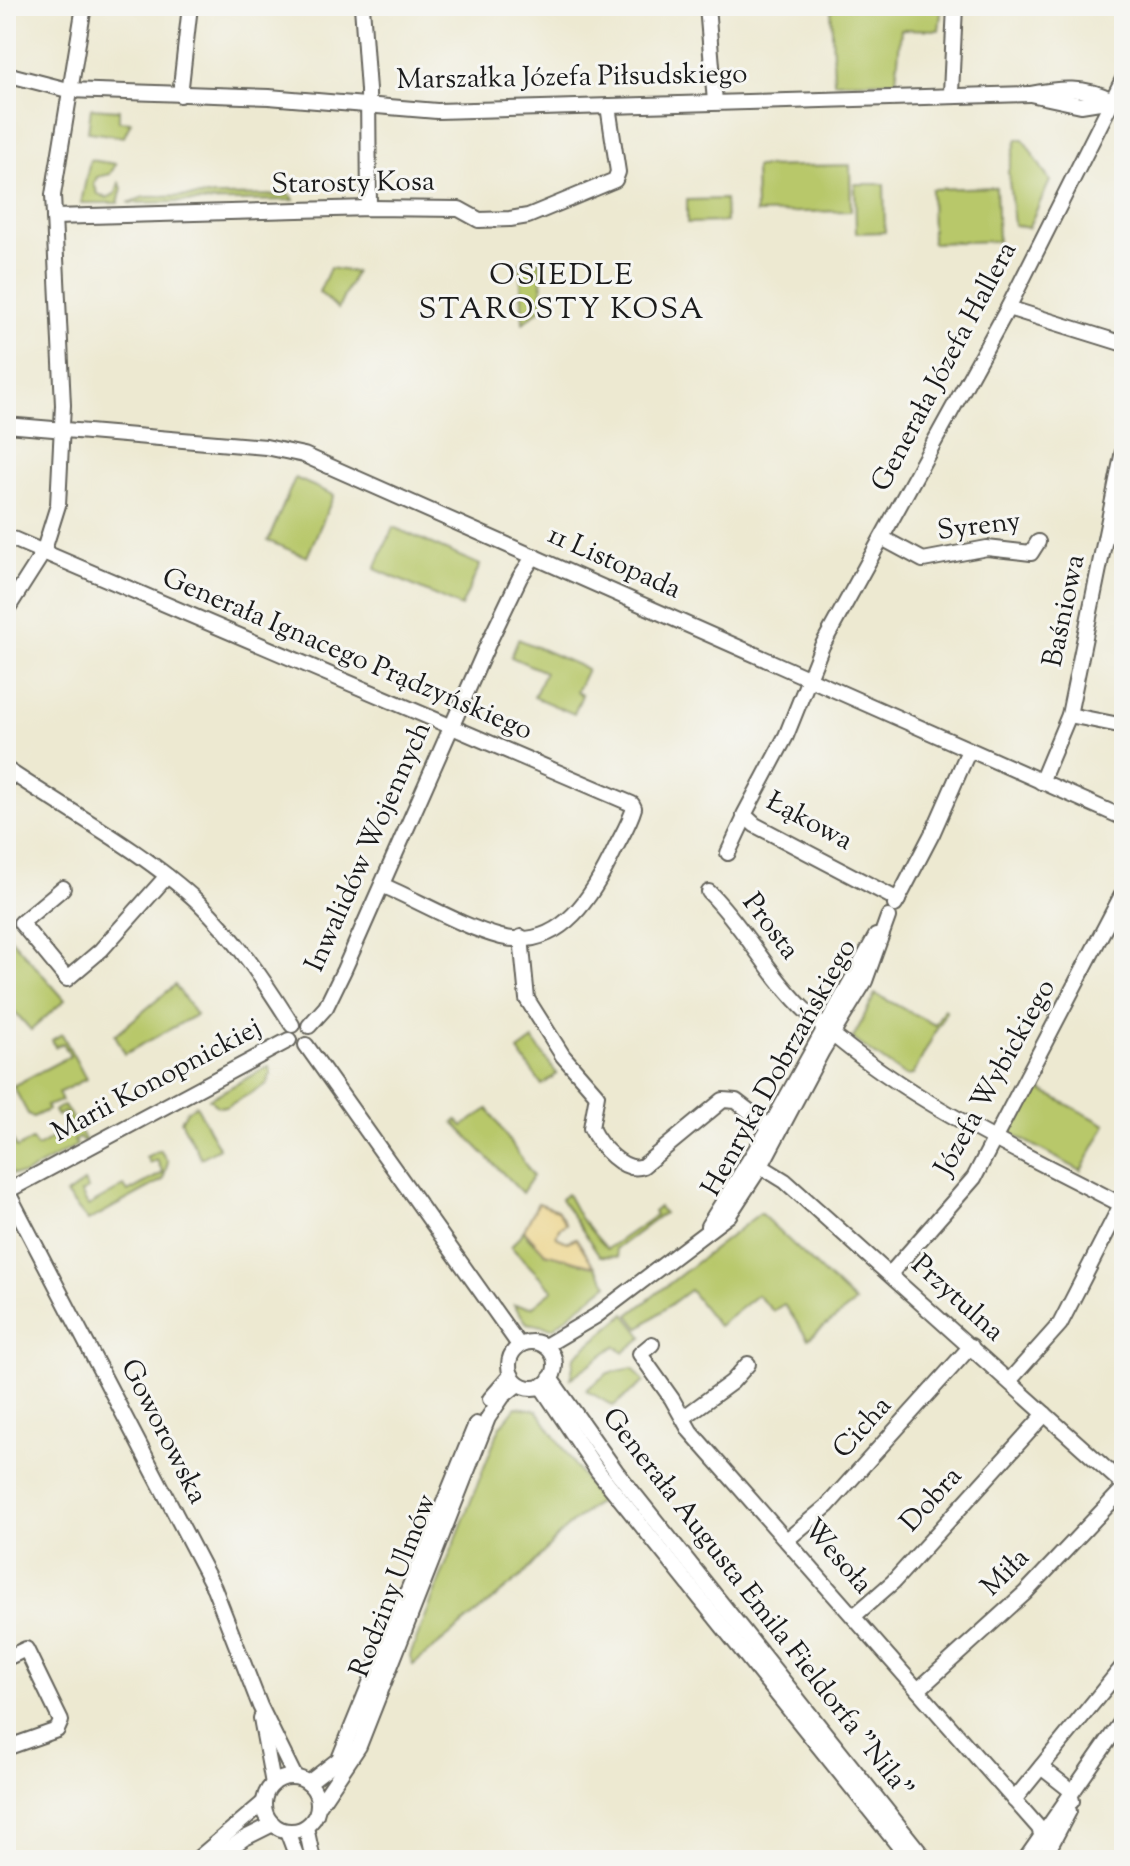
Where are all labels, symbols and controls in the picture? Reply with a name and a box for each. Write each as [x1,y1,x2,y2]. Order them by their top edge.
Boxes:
street label: Marszałka Józefa Piłsudskiego [396,55,748,101]
street label: Starosty Kosa [271,163,435,205]
street label: Generała Józefa Hallera [862,235,1028,499]
district label: OSIEDLE STAROSTY KOSA [418,255,706,332]
street label: Syreny [935,502,1023,552]
street label: 11 Listopada [541,516,687,610]
street label: Baśniowa [1034,551,1096,671]
street label: Generała Ignacego Prądzyńskiego [156,559,538,751]
street label: Inwalidów Wojennych [296,715,442,979]
street label: Łąkowa [759,783,859,862]
street label: Prosta [732,885,809,969]
street label: Henryka Dobrzańskiego [692,932,868,1204]
street label: Józefa Wybickiego [924,972,1067,1185]
street label: Marii Konopnickiej [45,1009,269,1153]
street label: Przytulna [901,1246,1013,1352]
street label: Goworowska [109,1353,217,1512]
street label: Cicha [824,1388,902,1468]
street label: Generała Augusta Emila Fieldorfa "Nila" [591,1400,923,1808]
street label: Dobra [892,1458,972,1542]
street label: Rodziny Ulmów [341,1488,447,1684]
street label: Wesoła [793,1511,881,1604]
street label: Miła [973,1540,1039,1606]

